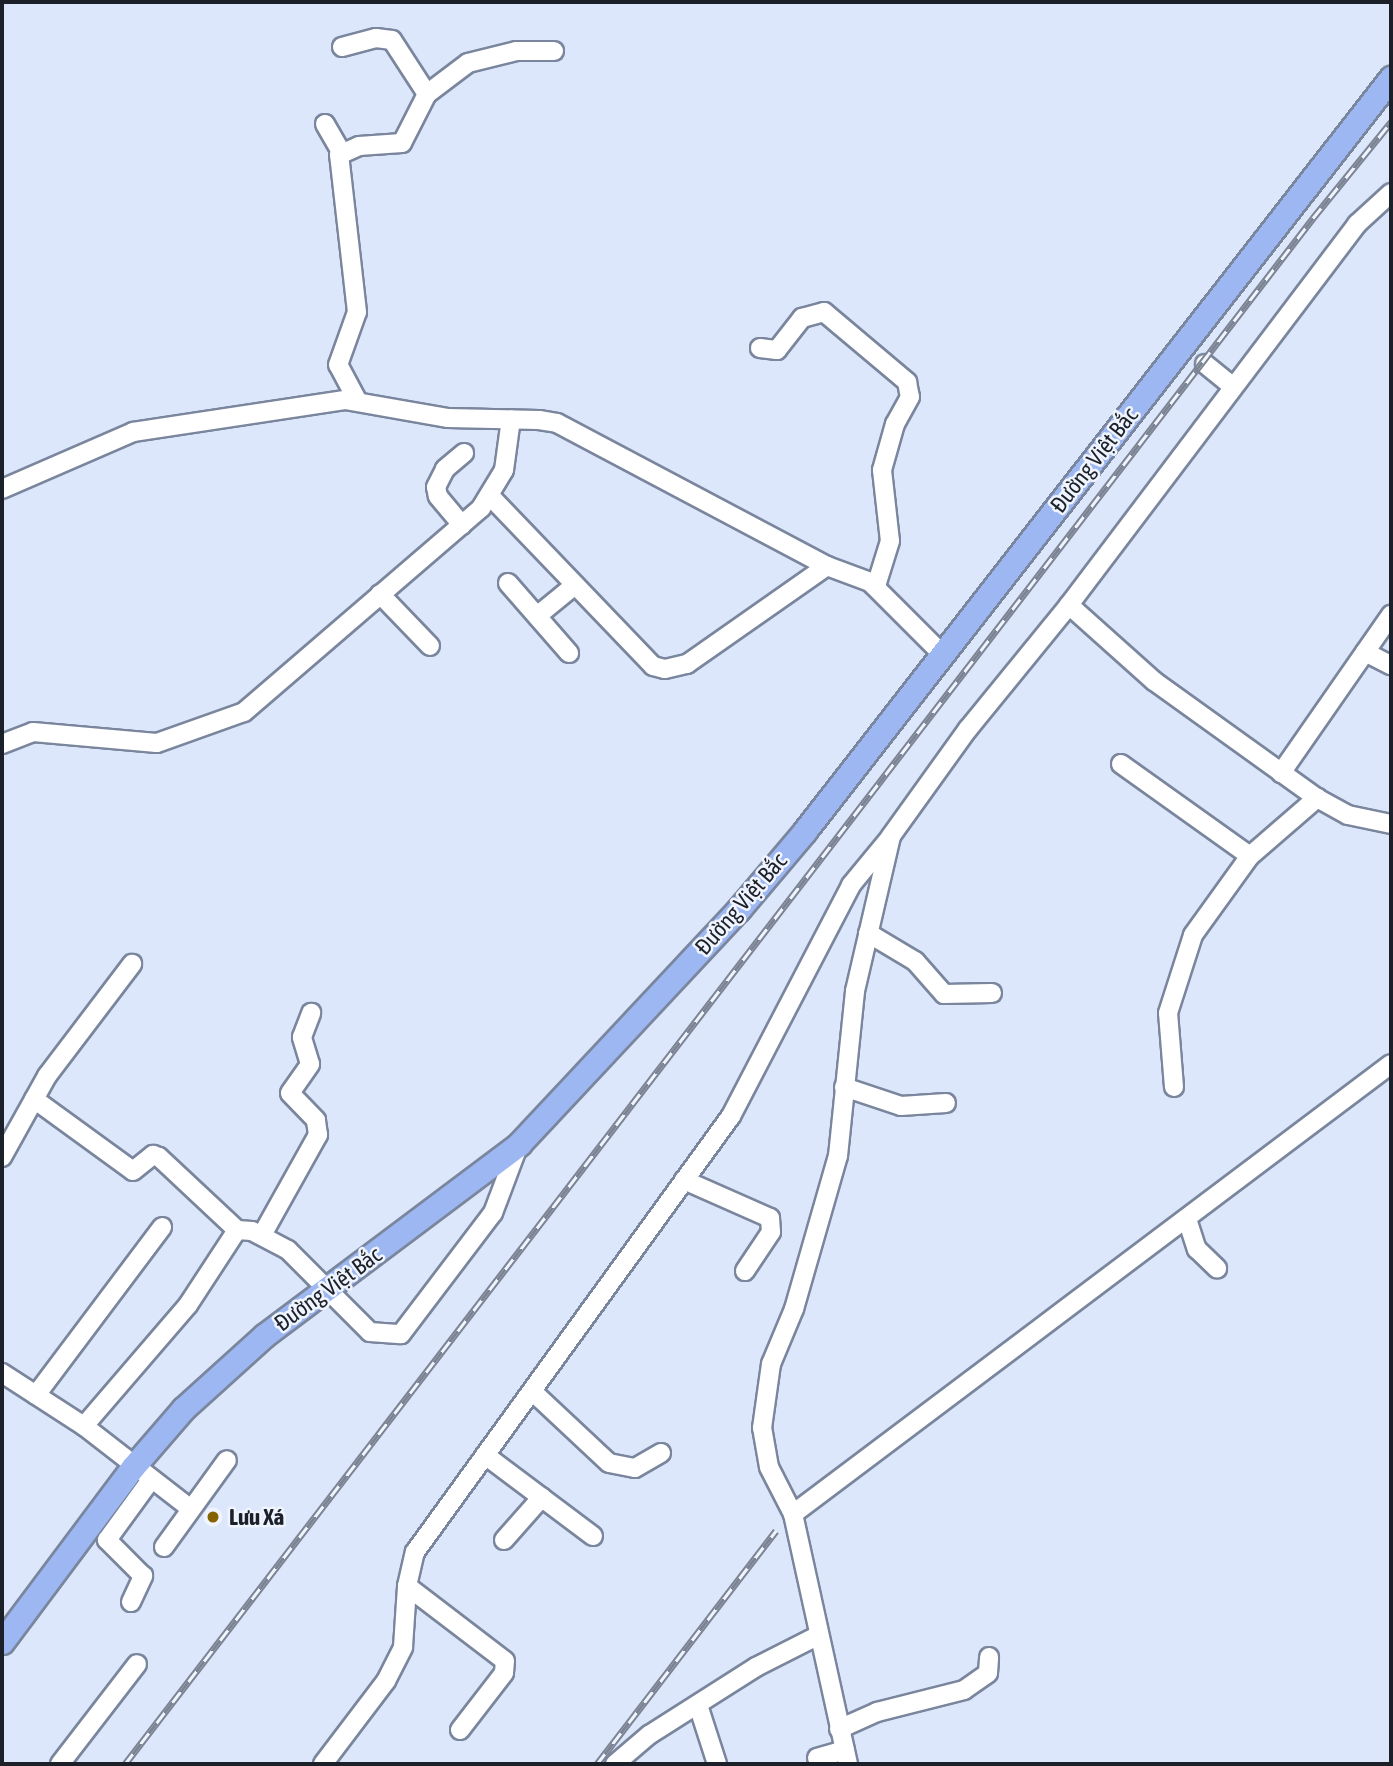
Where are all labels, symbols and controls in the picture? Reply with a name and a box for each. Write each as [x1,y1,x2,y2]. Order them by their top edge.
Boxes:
street label: Đường Việt Bắc [1044,402,1144,518]
street label: Đường Việt Bắc [689,847,793,961]
street label: Đường Việt Bắc [269,1241,387,1337]
place label: Lưu Xá [229,1503,284,1531]
marker: Lưu Xá [203,1507,223,1527]

